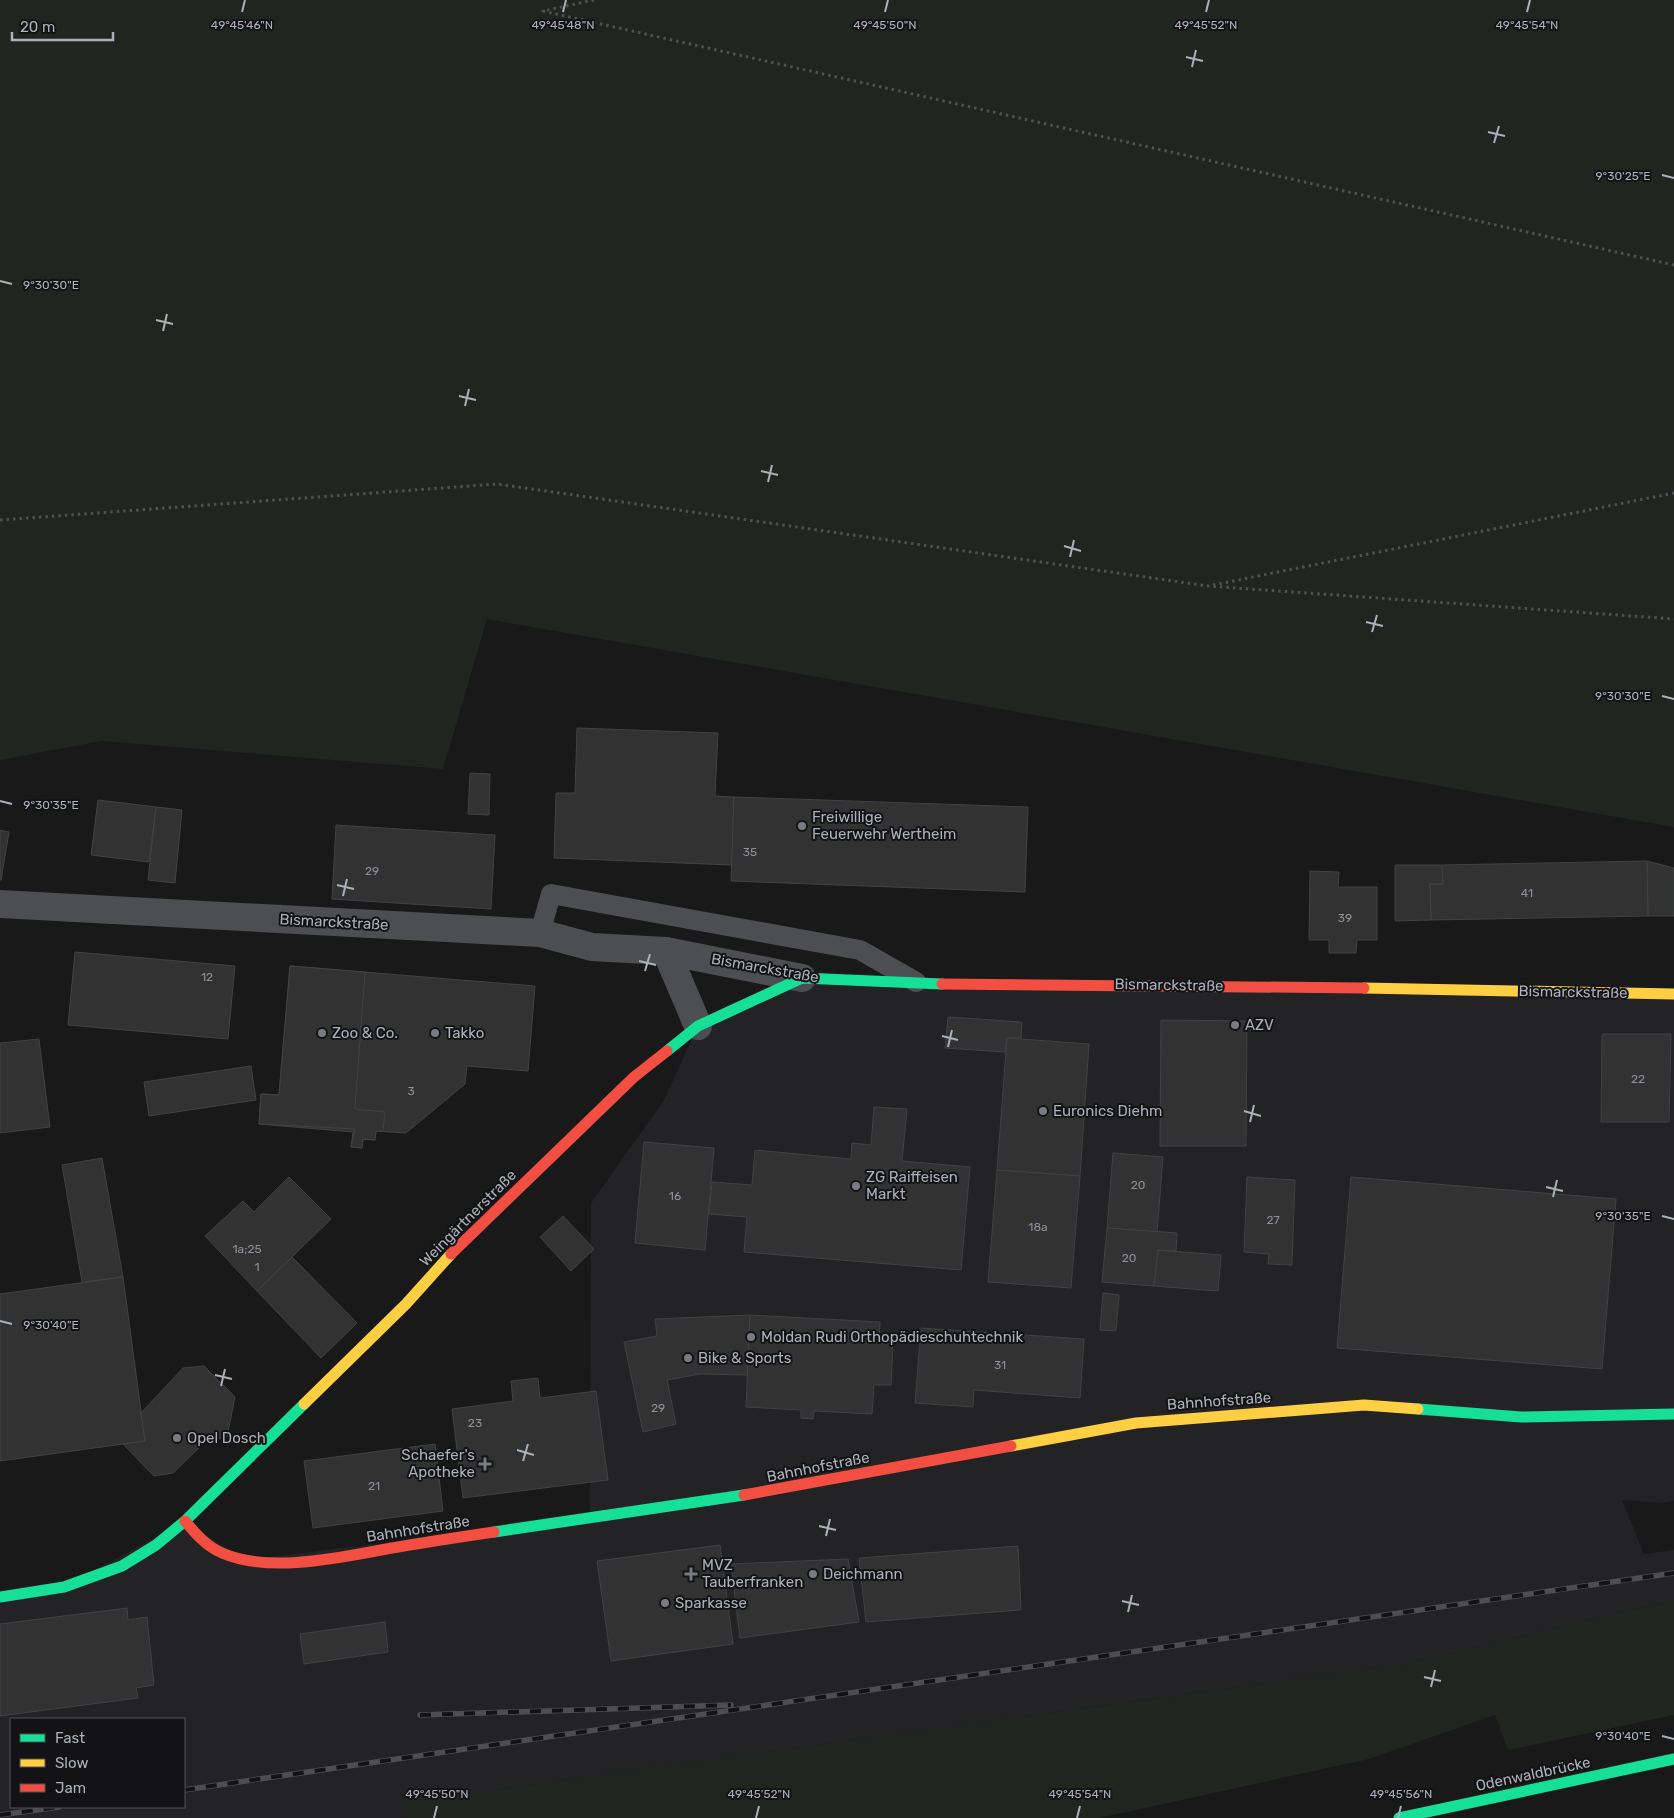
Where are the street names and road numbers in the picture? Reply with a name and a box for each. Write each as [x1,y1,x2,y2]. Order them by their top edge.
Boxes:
street label: Bismarckstraße [279,910,389,934]
street label: Bismarckstraße [710,950,820,986]
street label: Bismarckstraße [1114,975,1224,995]
street label: Bismarckstraße [1518,982,1628,1002]
street label: Weingärtnerstraße [416,1166,520,1270]
street label: Bahnhofstraße [1166,1388,1272,1414]
street label: Bahnhofstraße [765,1448,871,1486]
street label: Bahnhofstraße [365,1512,471,1546]
street label: Odenwaldbrücke [1474,1753,1592,1795]

